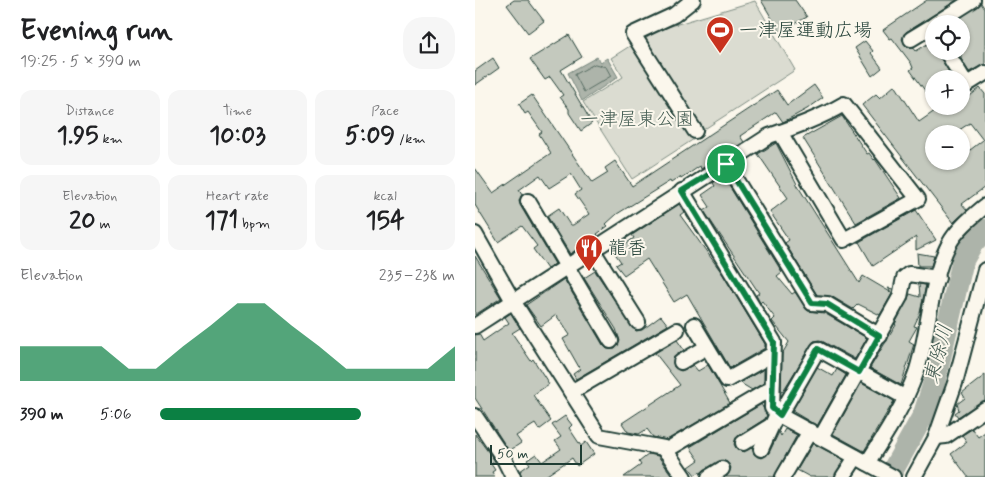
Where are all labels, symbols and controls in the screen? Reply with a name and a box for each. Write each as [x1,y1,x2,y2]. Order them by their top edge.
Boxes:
text: Evening run [20,13,173,50]
sports icon: 一津屋運動広場 [705,15,735,54]
map controls [925,15,970,170]
button: locate [925,15,970,60]
button: share [403,17,455,69]
place label: 一津屋運動広場 [739,18,872,43]
text: 19:25 · 5 × 390 m [20,51,141,72]
button: + [925,70,970,115]
text: Distance [65,102,114,120]
text: Time [223,102,252,120]
text: Pace [371,102,399,120]
park label: 一津屋東公園 [580,107,694,132]
text: 1.95 [57,120,99,153]
text: 10:03 [209,120,266,153]
text: 5:09 [345,120,395,153]
button: − [925,125,970,170]
text: km [99,130,123,148]
text: /km [395,130,426,148]
pin [705,143,747,185]
icon: arrive [712,150,740,178]
text: Elevation [62,187,117,205]
text: Heart rate [206,187,269,205]
text: kcal [373,187,397,205]
text: 20 [69,205,96,238]
text: 171 [205,205,238,238]
text: 154 [366,205,405,238]
text: m [96,215,111,233]
text: bpm [238,215,270,233]
restaurant icon: 龍香 [574,233,604,272]
place label: 龍香 [608,236,646,261]
text: Elevation [20,265,83,286]
text: 235–238 m [379,265,455,286]
water label: 東除川 [918,322,960,386]
text: 390 m [20,404,63,425]
text: 5:06 [100,404,132,425]
scale bar [490,442,583,465]
text: 50 m [497,445,528,463]

